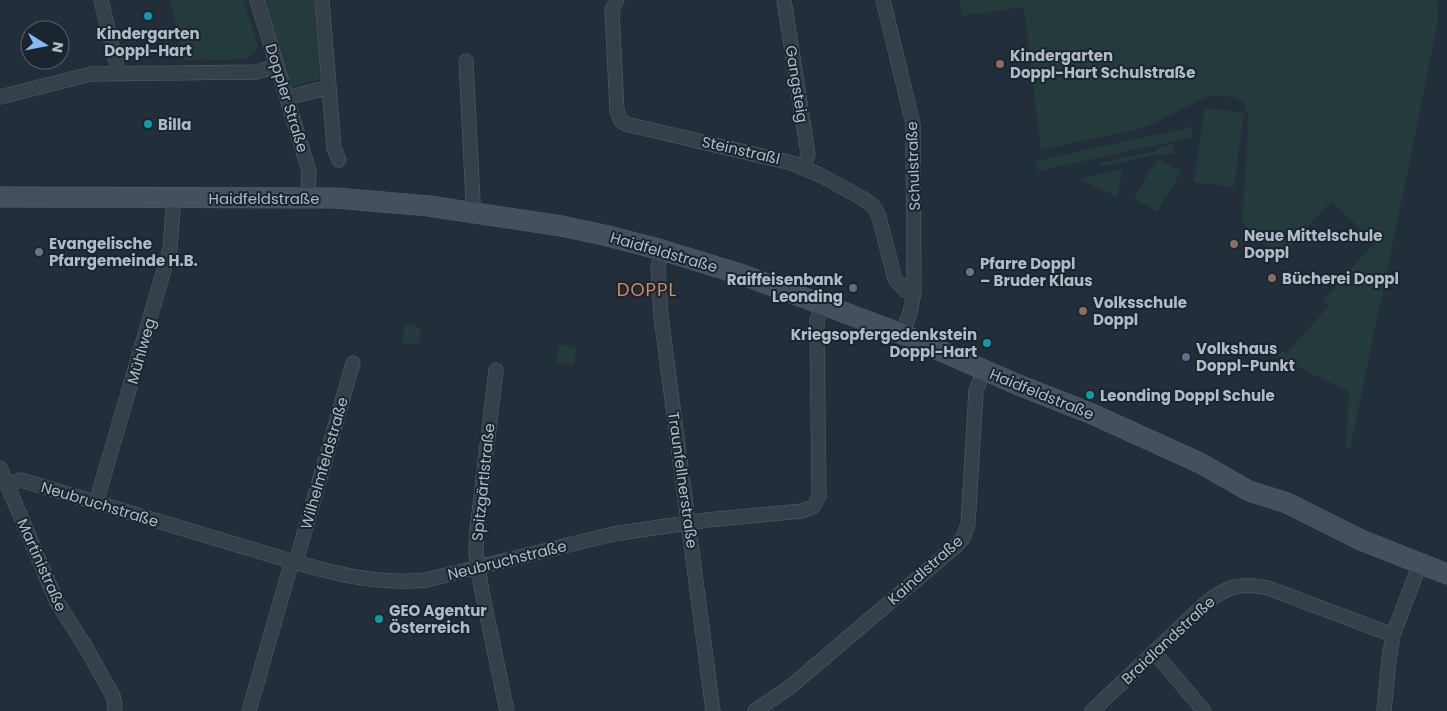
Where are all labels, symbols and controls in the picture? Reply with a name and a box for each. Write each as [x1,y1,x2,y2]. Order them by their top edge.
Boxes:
marker: Kindergarten Doppl-Hart [142,10,154,22]
north arrow [20,20,70,70]
place label: Kindergarten Doppl-Hart [96,23,200,61]
text: N [47,40,69,54]
street label: Doppler Straße [260,41,314,155]
street label: Gangsteig [781,44,813,124]
place label: Kindergarten Doppl-Hart Schulstraße [1010,45,1195,83]
marker: Kindergarten Doppl-Hart Schulstraße [994,58,1006,70]
place label: Billa [158,114,191,135]
marker: Billa [142,118,154,130]
street label: Schulstraße [901,121,925,211]
street label: Steinstraßl [700,131,782,169]
street label: Haidfeldstraße [209,188,319,209]
place label: Neue Mittelschule Doppl [1244,225,1382,263]
street label: Haidfeldstraße [608,227,720,277]
place label: Evangelische Pfarrgemeinde H.B. [49,233,198,271]
marker: Neue Mittelschule Doppl [1228,238,1240,250]
marker: Evangelische Pfarrgemeinde H.B. [33,246,45,258]
place label: Pfarre Doppl – Bruder Klaus [980,253,1093,291]
marker: Pfarre Doppl – Bruder Klaus [964,266,976,278]
place label: Bücherei Doppl [1282,268,1399,289]
place label: Raiffeisenbank Leonding [727,269,844,307]
marker: Bücherei Doppl [1266,272,1278,284]
district label: DOPPL [617,277,677,302]
marker: Raiffeisenbank Leonding [847,282,859,294]
place label: Volksschule Doppl [1093,292,1187,330]
marker: Volksschule Doppl [1077,305,1089,317]
street label: Mühlweg [122,316,160,386]
place label: Kriegsopfergedenkstein Doppl-Hart [791,324,977,362]
marker: Kriegsopfergedenkstein Doppl-Hart [981,337,993,349]
place label: Volkshaus Doppl-Punkt [1196,338,1295,376]
marker: Volkshaus Doppl-Punkt [1180,351,1192,363]
street label: Haidfeldstraße [987,363,1097,425]
place label: Leonding Doppl Schule [1100,385,1275,406]
marker: Leonding Doppl Schule [1084,389,1096,401]
street label: Wilhelmfeldstraße [295,394,353,532]
street label: Traunfellnerstraße [663,410,703,550]
street label: Spitzgärtlstraße [466,422,500,542]
street label: Neubruchstraße [39,476,161,532]
street label: Martinistraße [12,515,72,615]
street label: Kaindlstraße [883,530,967,610]
street label: Neubruchstraße [445,535,569,585]
street label: Braidlandstraße [1117,591,1219,689]
place label: GEO Agentur Österreich [389,600,487,638]
marker: GEO Agentur Österreich [373,613,385,625]

